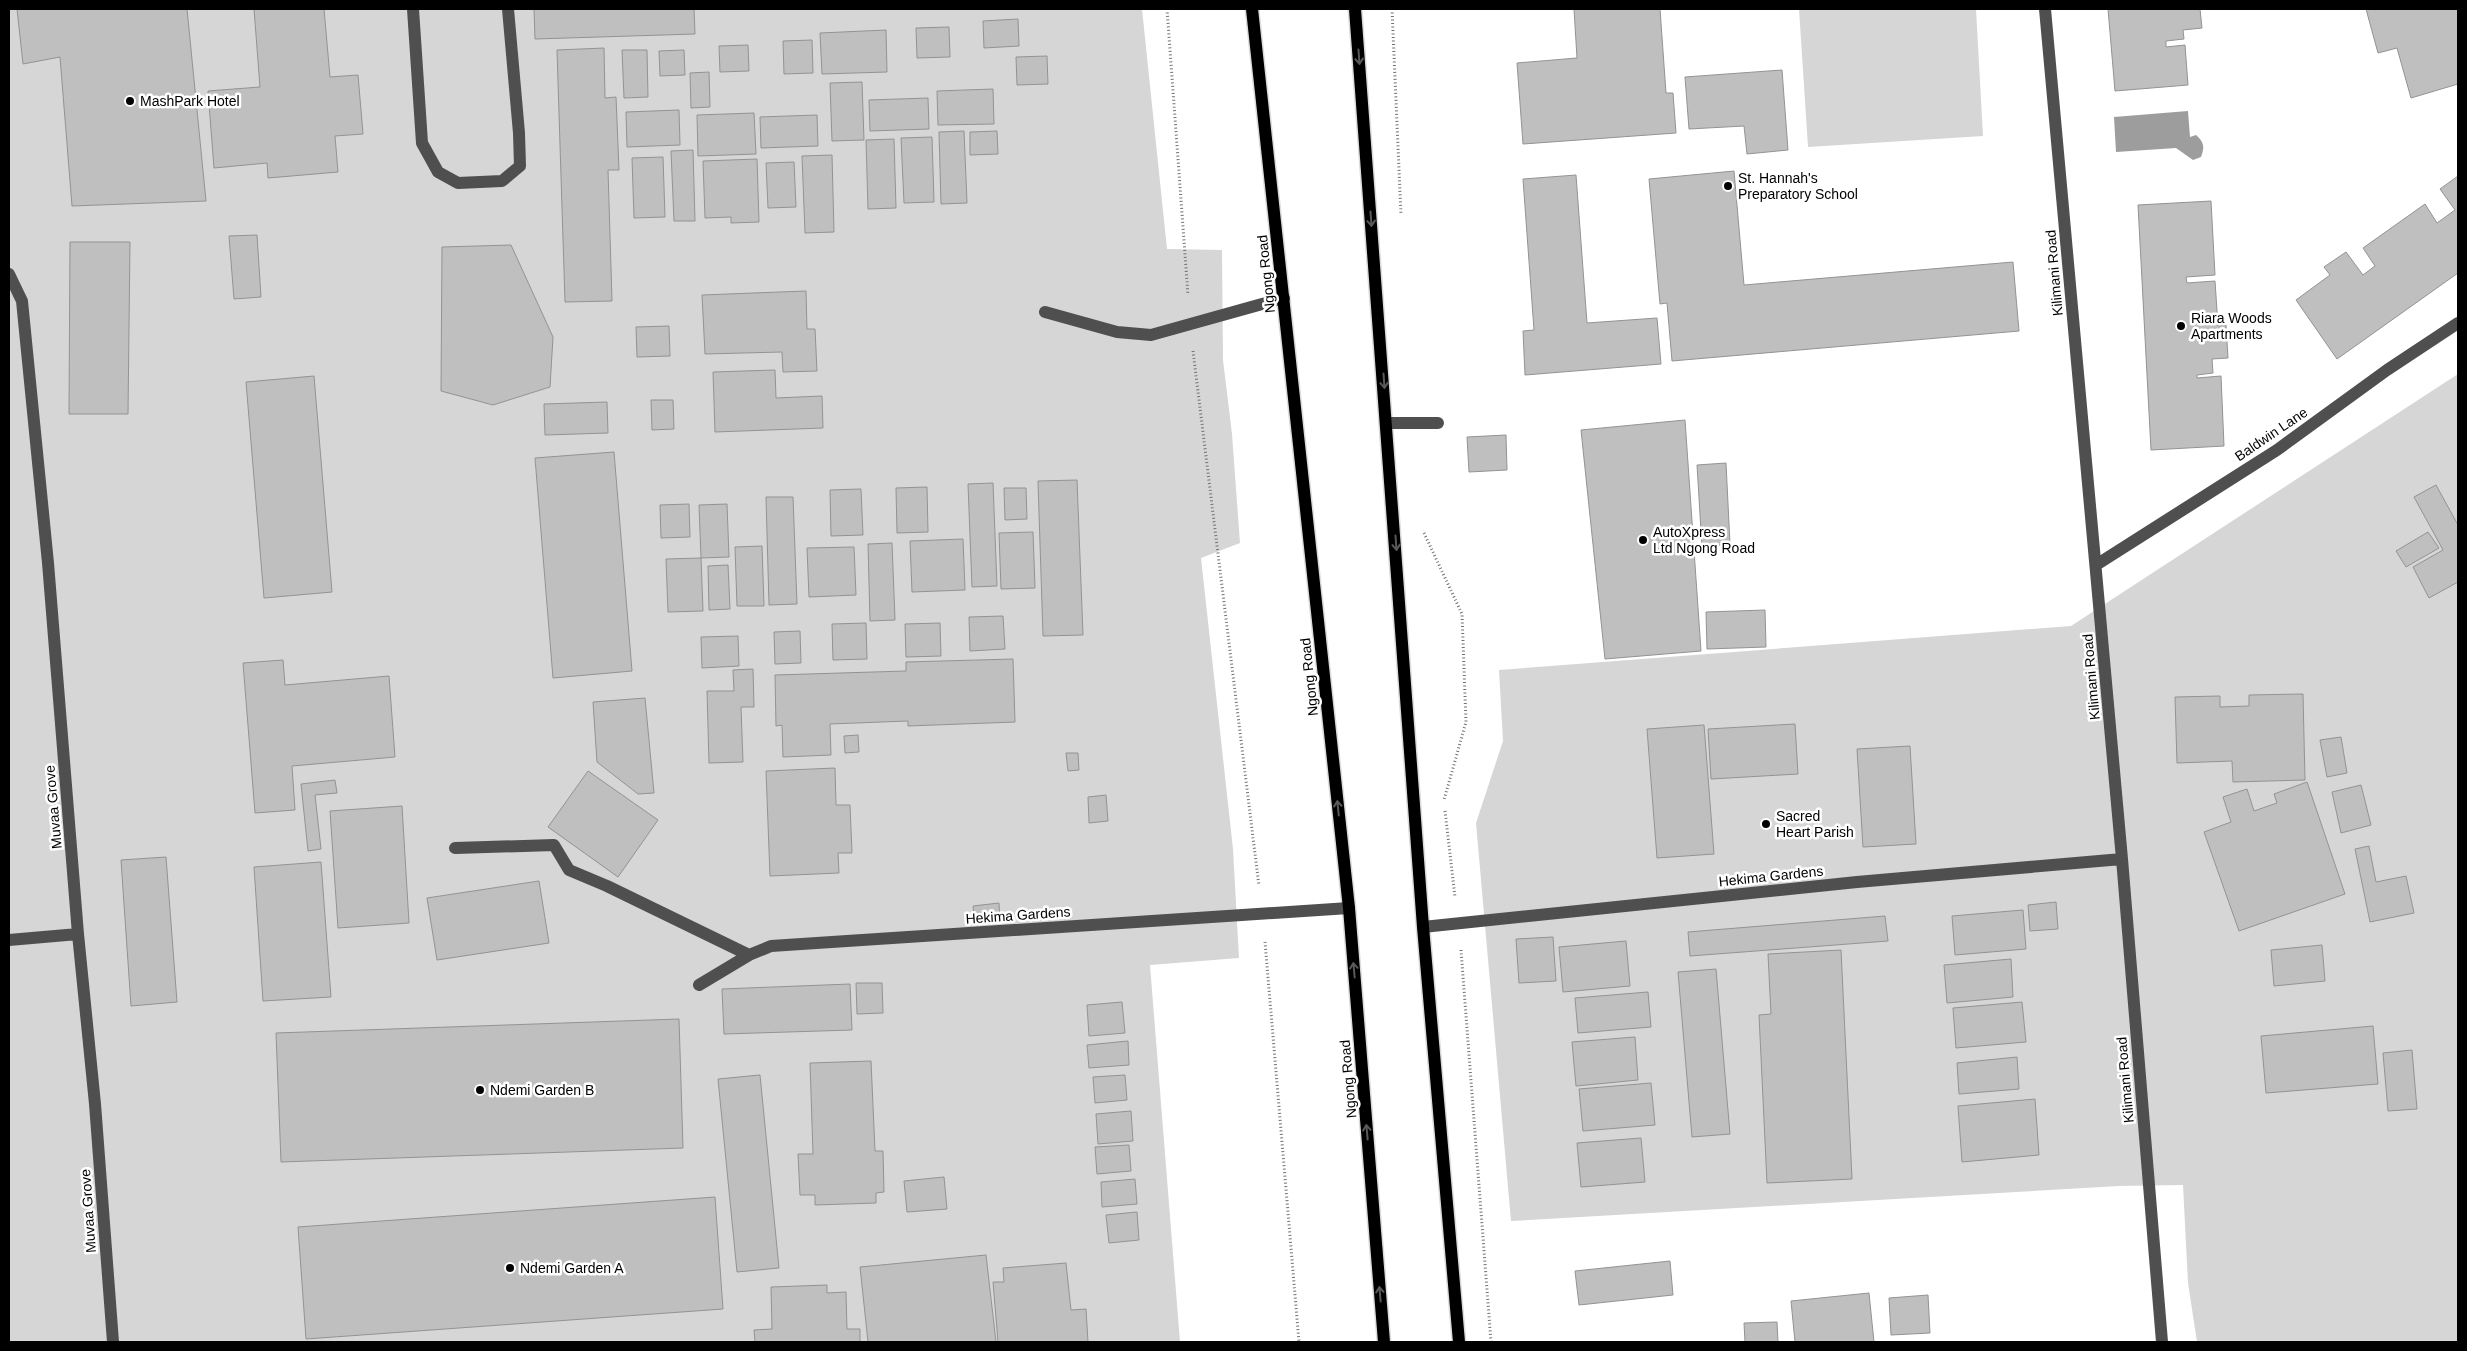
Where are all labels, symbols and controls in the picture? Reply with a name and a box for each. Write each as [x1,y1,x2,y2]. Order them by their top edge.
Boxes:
one-way arrow [1354,49,1363,65]
place label: MashPark Hotel [140,93,240,109]
marker: MashPark Hotel [124,95,136,107]
place label: St. Hannah's Preparatory School [1738,170,1858,202]
marker: St. Hannah's Preparatory School [1722,180,1734,192]
one-way arrow [1367,211,1376,227]
street label: Kilimani Road [2042,229,2066,317]
street label: Ngong Road [1254,234,1278,314]
place label: Riara Woods Apartments [2191,310,2272,342]
marker: Riara Woods Apartments [2175,320,2187,332]
one-way arrow [1379,373,1389,389]
street label: Baldwin Lane [2232,404,2310,464]
place label: AutoXpress Ltd Ngong Road [1653,524,1755,556]
marker: AutoXpress Ltd Ngong Road [1637,534,1649,546]
one-way arrow [1391,535,1400,551]
street label: Kilimani Road [2079,633,2103,721]
street label: Ngong Road [1297,637,1321,717]
street label: Muvaa Grove [41,764,65,850]
one-way arrow [1333,800,1343,816]
place label: Sacred Heart Parish [1776,808,1854,840]
marker: Sacred Heart Parish [1760,818,1772,830]
street label: Hekima Gardens [1718,863,1824,889]
street label: Hekima Gardens [965,903,1071,927]
one-way arrow [1349,962,1358,978]
street label: Kilimani Road [2113,1036,2137,1124]
street label: Ngong Road [1337,1039,1359,1119]
place label: Ndemi Garden B [490,1082,594,1098]
marker: Ndemi Garden B [474,1084,486,1096]
one-way arrow [1362,1124,1372,1140]
street label: Muvaa Grove [77,1168,99,1253]
place label: Ndemi Garden A [520,1260,624,1276]
marker: Ndemi Garden A [504,1262,516,1274]
one-way arrow [1376,1286,1385,1302]

